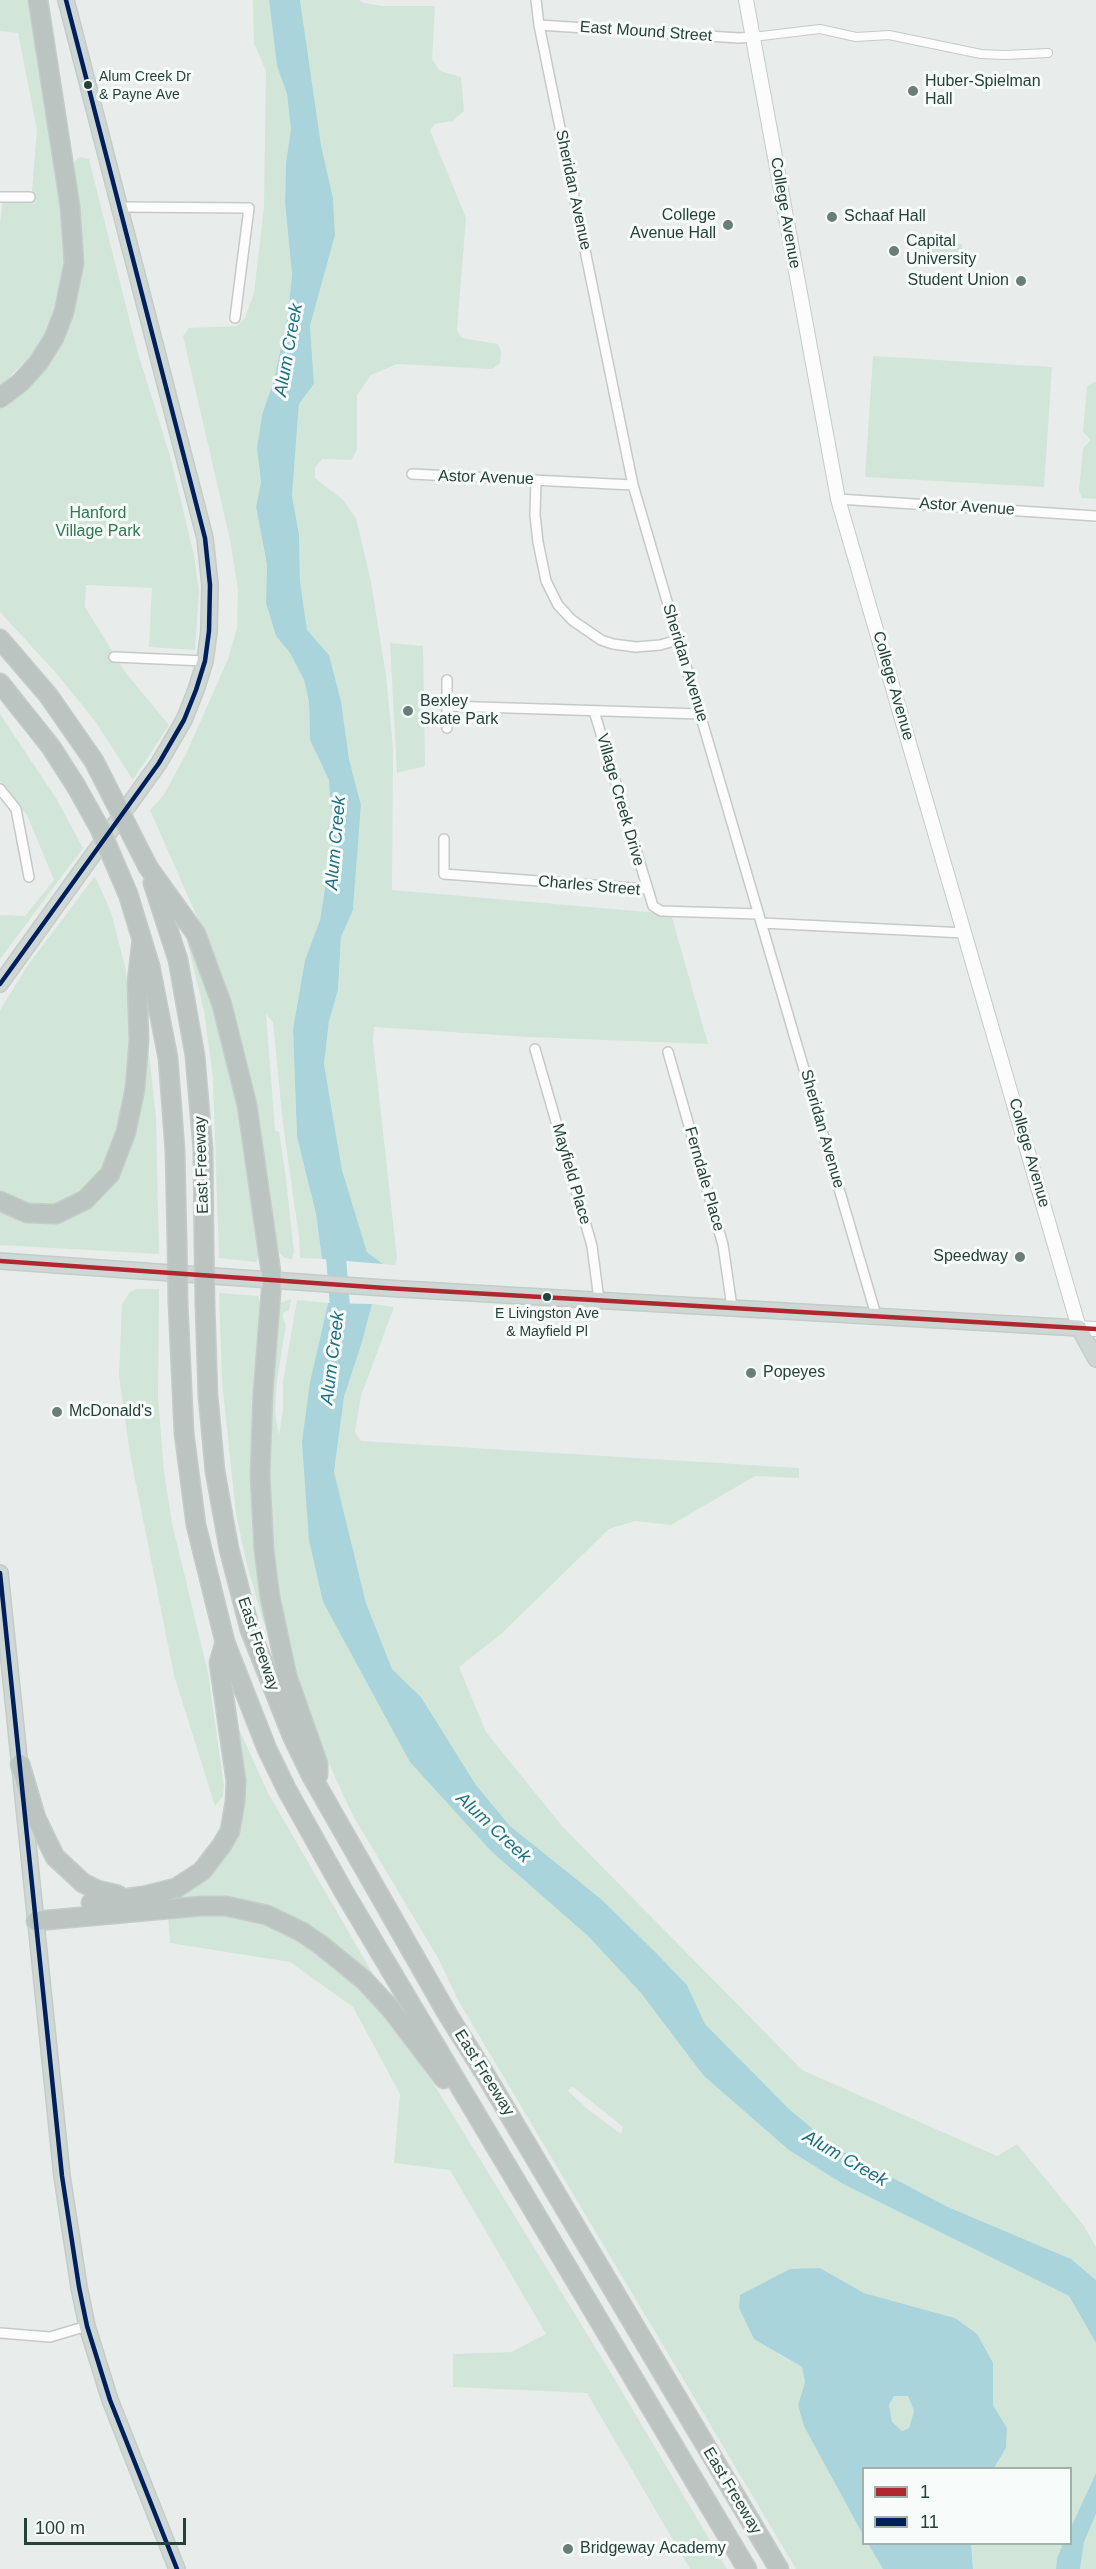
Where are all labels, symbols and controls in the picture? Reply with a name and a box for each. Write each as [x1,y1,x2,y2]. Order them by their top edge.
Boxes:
street label: East Mound Street [579,18,713,46]
place label: Alum Creek Dr & Payne Ave [99,69,191,102]
place label: Huber-Spielman Hall [925,72,1041,110]
marker: Alum Creek Dr & Payne Ave [82,79,94,91]
marker: Huber-Spielman Hall [906,84,920,98]
street label: Sheridan Avenue [551,128,595,252]
street label: College Avenue [766,156,804,270]
place label: College Avenue Hall [630,206,716,244]
place label: Schaaf Hall [844,207,926,227]
marker: Schaaf Hall [825,210,839,224]
marker: College Avenue Hall [721,218,735,232]
place label: Capital University [906,232,976,270]
marker: Capital University [887,244,901,258]
place label: Student Union [908,271,1009,291]
marker: Student Union [1014,274,1028,288]
water label: Alum Creek [270,302,308,398]
street label: Astor Avenue [438,467,534,489]
street label: Astor Avenue [919,494,1015,520]
park label: Hanford Village Park [55,504,141,542]
street label: Sheridan Avenue [658,602,712,724]
street label: College Avenue [868,629,918,743]
place label: Bexley Skate Park [420,692,498,730]
marker: Bexley Skate Park [401,704,415,718]
street label: Village Creek Drive [592,732,648,868]
water label: Alum Creek [321,795,351,891]
street label: Charles Street [537,872,641,900]
street label: Sheridan Avenue [796,1067,848,1191]
street label: College Avenue [1004,1096,1054,1210]
street label: East Freeway [191,1116,213,1214]
street label: Mayfield Place [547,1121,595,1227]
street label: Ferndale Place [680,1125,728,1233]
place label: Speedway [933,1247,1008,1267]
marker: Speedway [1013,1250,1027,1264]
marker: E Livingston Ave & Mayfield Pl [541,1291,553,1303]
place label: E Livingston Ave & Mayfield Pl [495,1306,599,1338]
water label: Alum Creek [317,1310,349,1406]
place label: Popeyes [763,1363,825,1383]
marker: Popeyes [744,1366,758,1380]
place label: McDonald's [69,1402,152,1422]
marker: McDonald's [50,1405,64,1419]
street label: East Freeway [233,1595,283,1693]
water label: Alum Creek [451,1788,535,1868]
street label: East Freeway [450,2026,518,2120]
water label: Alum Creek [799,2126,891,2192]
street label: East Freeway [699,2444,765,2538]
legend [862,2467,1072,2545]
text: 1 [920,2482,930,2502]
scale bar [27,2506,189,2544]
text: 11 [920,2512,939,2532]
text: 100 m [35,2518,85,2538]
place label: Bridgeway Academy [580,2539,726,2559]
marker: Bridgeway Academy [561,2542,575,2556]

